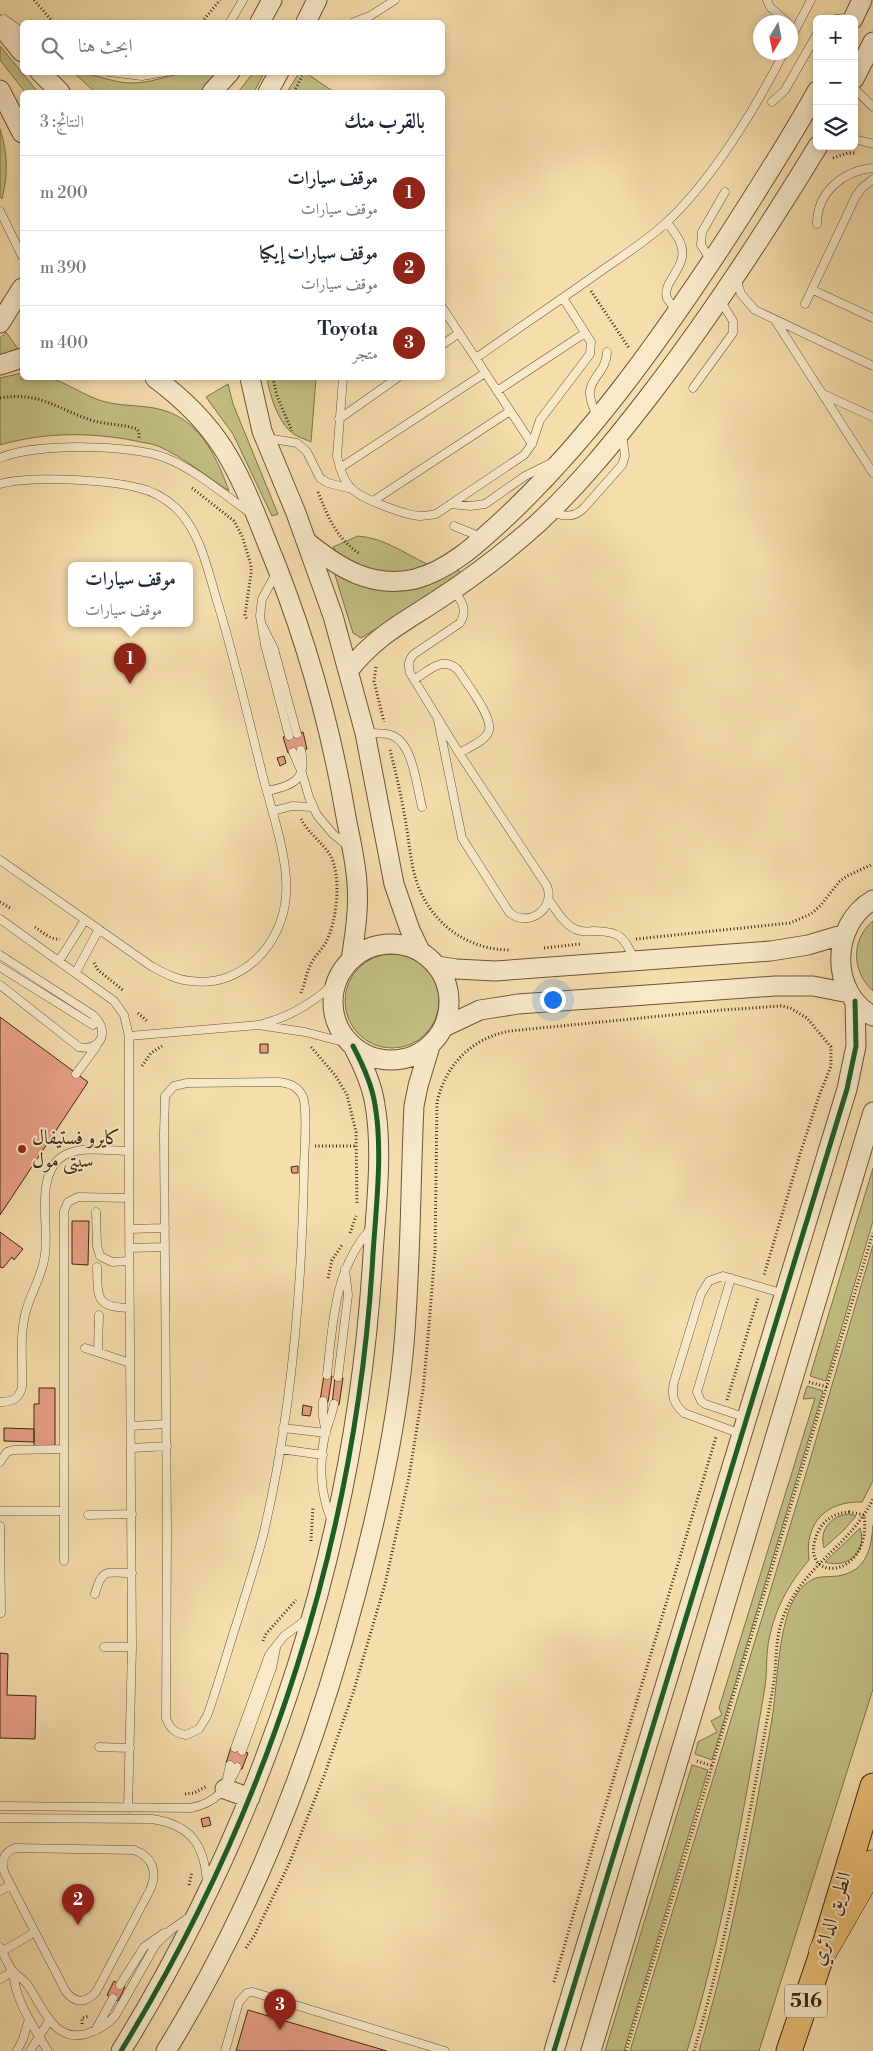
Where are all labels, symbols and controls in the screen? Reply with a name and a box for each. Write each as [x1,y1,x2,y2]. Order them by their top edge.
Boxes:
north arrow [753,15,798,60]
map controls [813,15,858,150]
button: + [813,15,858,60]
search box [20,20,445,75]
icon: search [38,34,66,62]
text: ابحث هنا [78,34,133,58]
button: − [813,60,858,105]
button: layers [813,105,858,150]
text: بالقرب منك [344,109,425,135]
text: النتائج: 3 [40,112,84,132]
text: موقف سيارات [287,166,378,190]
text: 200 m [40,183,88,203]
text: 1 [405,183,413,203]
text: موقف سيارات [301,199,378,219]
text: موقف سيارات إيكيا [259,241,378,265]
text: 390 m [40,258,86,278]
text: 2 [404,258,414,278]
text: موقف سيارات [301,274,378,294]
text: Toyota [318,317,378,341]
text: 400 m [40,333,88,353]
text: 3 [404,333,414,353]
text: متجر [353,344,378,364]
popup [68,562,193,627]
text: موقف سيارات [85,567,176,591]
text: موقف سيارات [85,600,162,620]
pin: 1 [114,643,146,684]
your location [540,987,566,1013]
place label: كايرو فستيفال سيتى مول [32,1126,120,1175]
marker: كايرو فستيفال سيتى مول [16,1143,28,1155]
street label: الطريق الدائري [806,1869,860,1969]
pin: 2 [62,1884,94,1925]
road number: 516 [785,1984,827,2018]
pin: 3 [264,1989,296,2030]

